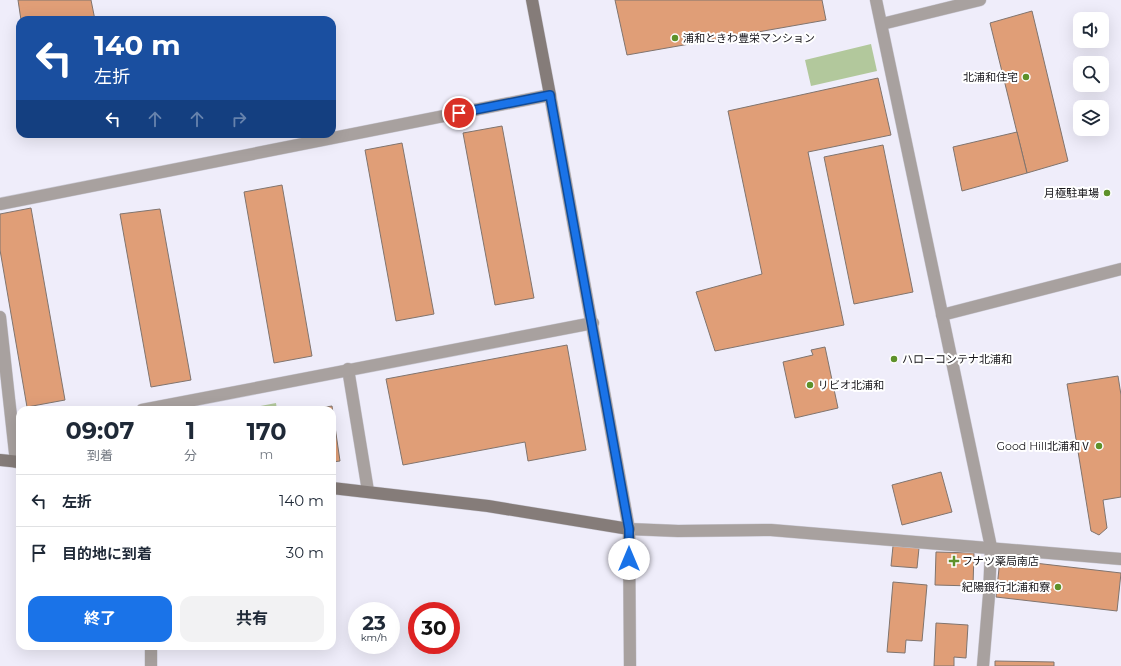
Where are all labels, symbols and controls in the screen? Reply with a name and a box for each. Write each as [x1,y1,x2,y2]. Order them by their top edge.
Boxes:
map controls [1073,12,1109,136]
button: sound [1073,12,1109,48]
text: 140 m [94,28,181,62]
place label: 浦和ときわ豊栄マンション [683,31,815,45]
icon: left [28,32,80,84]
marker: 浦和ときわ豊栄マンション [670,33,680,43]
button: search [1073,56,1109,92]
text: 左折 [94,66,130,88]
place label: 北浦和住宅 [963,70,1018,84]
marker: 北浦和住宅 [1021,72,1031,82]
pin [442,96,476,130]
button: layers [1073,100,1109,136]
icon: arrive [448,102,470,124]
icon: left [102,108,124,130]
icon: ahead [144,108,166,130]
icon: ahead [186,108,208,130]
icon: right [228,108,250,130]
place label: 月極駐車場 [1044,186,1099,200]
marker: 月極駐車場 [1102,188,1112,198]
place label: ハローコンテナ北浦和 [902,352,1012,366]
marker: ハローコンテナ北浦和 [889,354,899,364]
place label: リビオ北浦和 [818,378,884,392]
marker: リビオ北浦和 [805,380,815,390]
text: 09:07 [65,416,134,445]
text: 1 [186,416,195,445]
text: 170 [246,417,287,446]
place label: Good Hill北浦和Ⅴ [997,439,1091,453]
marker: Good Hill北浦和Ⅴ [1094,441,1104,451]
text: m [260,446,273,462]
text: 到着 [87,447,113,463]
text: 分 [184,447,197,463]
icon: left [28,490,50,512]
text: 140 m [279,491,324,510]
text: 左折 [62,492,92,511]
position arrow [608,538,650,580]
icon: arrive [28,542,50,564]
text: 30 m [286,543,324,562]
text: 目的地に到着 [62,544,152,563]
place label: フナツ薬局南店 [962,554,1039,568]
marker: フナツ薬局南店 [949,556,959,566]
place label: 紀陽銀行北浦和寮 [962,580,1050,594]
marker: 紀陽銀行北浦和寮 [1053,582,1063,592]
button: 終了 [28,596,172,642]
button: 共有 [180,596,324,642]
speed limit sign: 30 [408,602,460,654]
text: 23 [362,611,386,635]
text: km/h [361,631,387,644]

